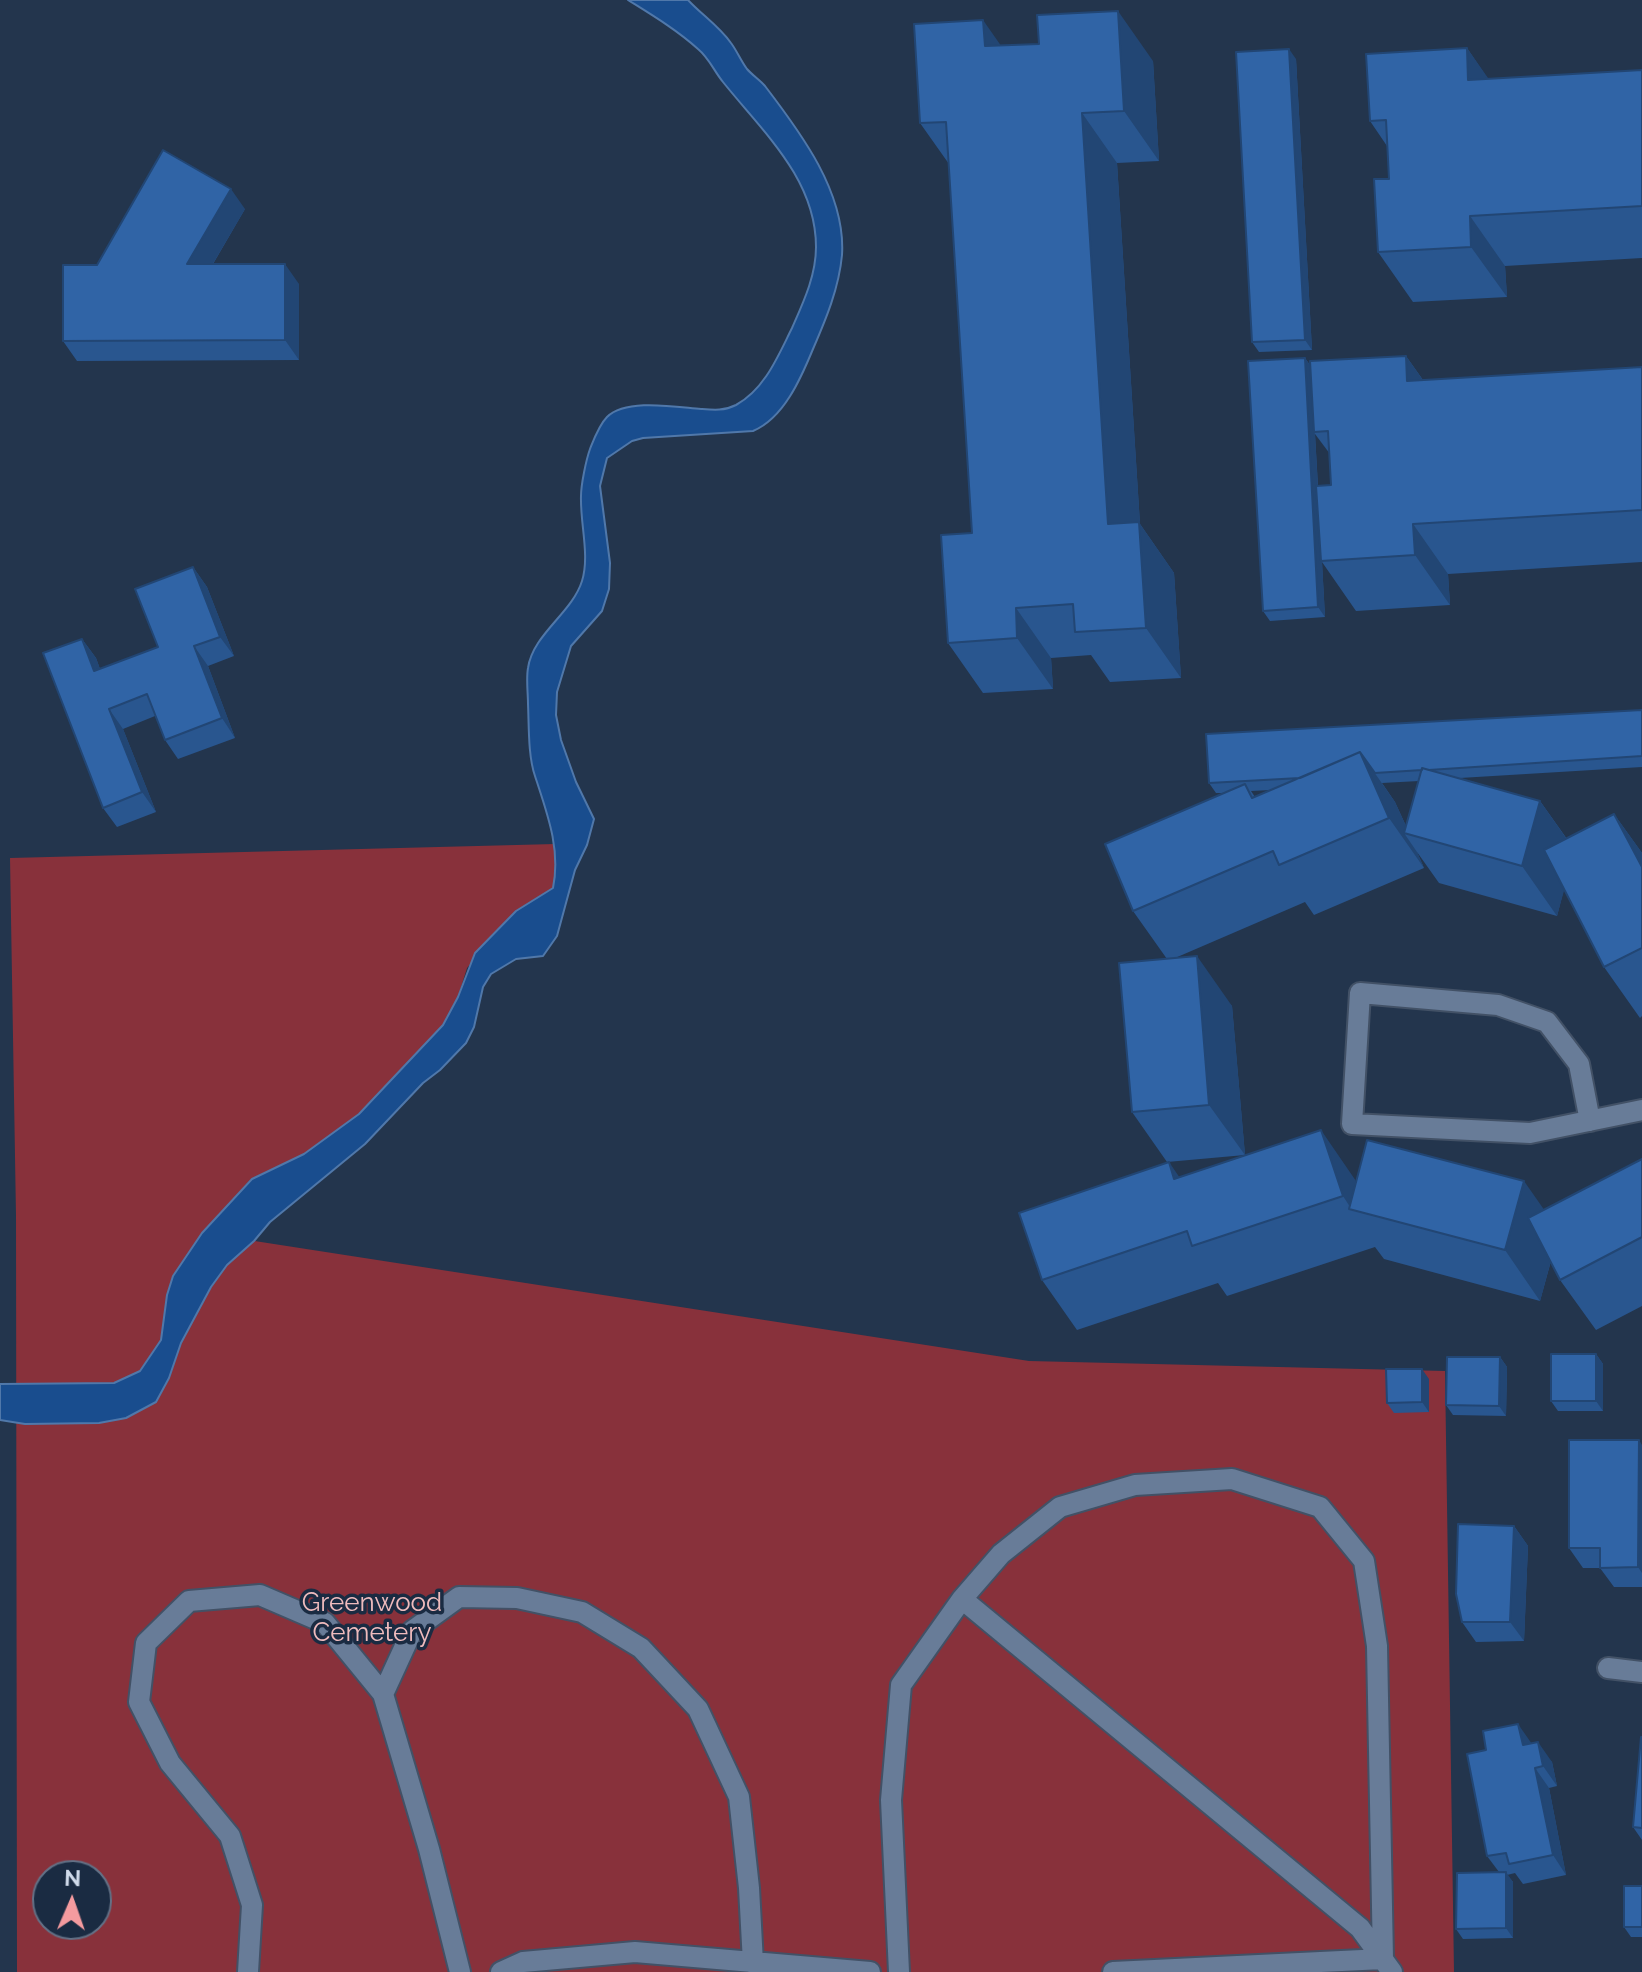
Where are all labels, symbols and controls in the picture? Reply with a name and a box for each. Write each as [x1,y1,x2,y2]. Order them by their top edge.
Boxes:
park label: Greenwood Cemetery [302,1587,442,1648]
north arrow [32,1860,112,1940]
text: N [64,1865,82,1891]

